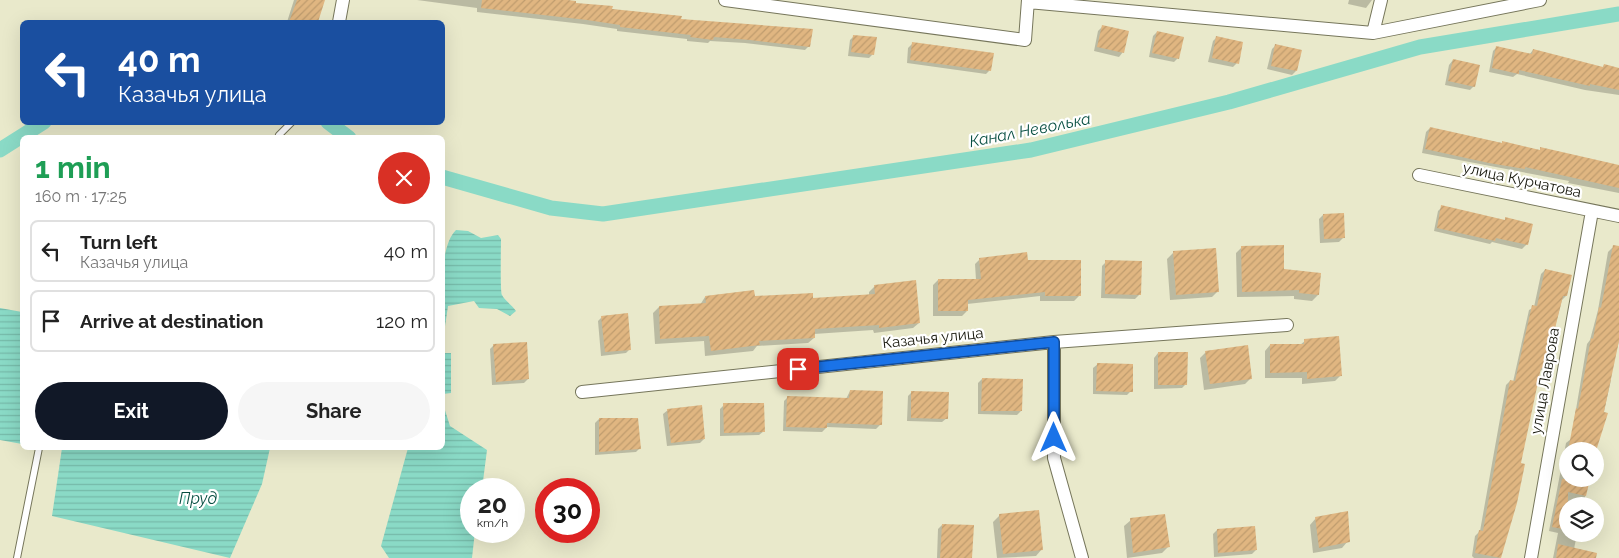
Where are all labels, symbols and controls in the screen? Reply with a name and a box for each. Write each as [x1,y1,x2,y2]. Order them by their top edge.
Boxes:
text: 40 m [118,39,200,80]
icon: left [35,40,100,105]
text: Казачья улица [118,81,267,107]
water label: Канал Неволька [968,109,1093,151]
text: 1 min [35,150,111,185]
button: close [378,152,430,204]
street label: улица Курчатова [1461,159,1583,201]
text: 160 m · 17:25 [35,187,127,206]
text: Turn left [80,231,157,253]
icon: left [37,237,65,265]
text: 40 m [384,240,428,262]
text: Казачья улица [80,253,188,272]
icon: arrive [37,307,65,335]
text: Arrive at destination [80,310,264,332]
text: 120 m [376,310,428,332]
street label: Казачья улица [882,324,984,352]
street label: улица Лаврова [1527,326,1563,436]
pin [777,348,819,390]
icon: arrive [784,355,812,383]
button: Exit [35,382,228,440]
button: Share [238,382,430,440]
position arrow [1027,411,1079,463]
map controls [1559,442,1604,542]
button: search [1559,442,1604,487]
speed limit sign: 30 [535,478,600,543]
water label: Пруд [179,489,217,508]
text: 20 [478,489,507,519]
button: layers [1559,497,1604,542]
text: km/h [477,516,508,530]

